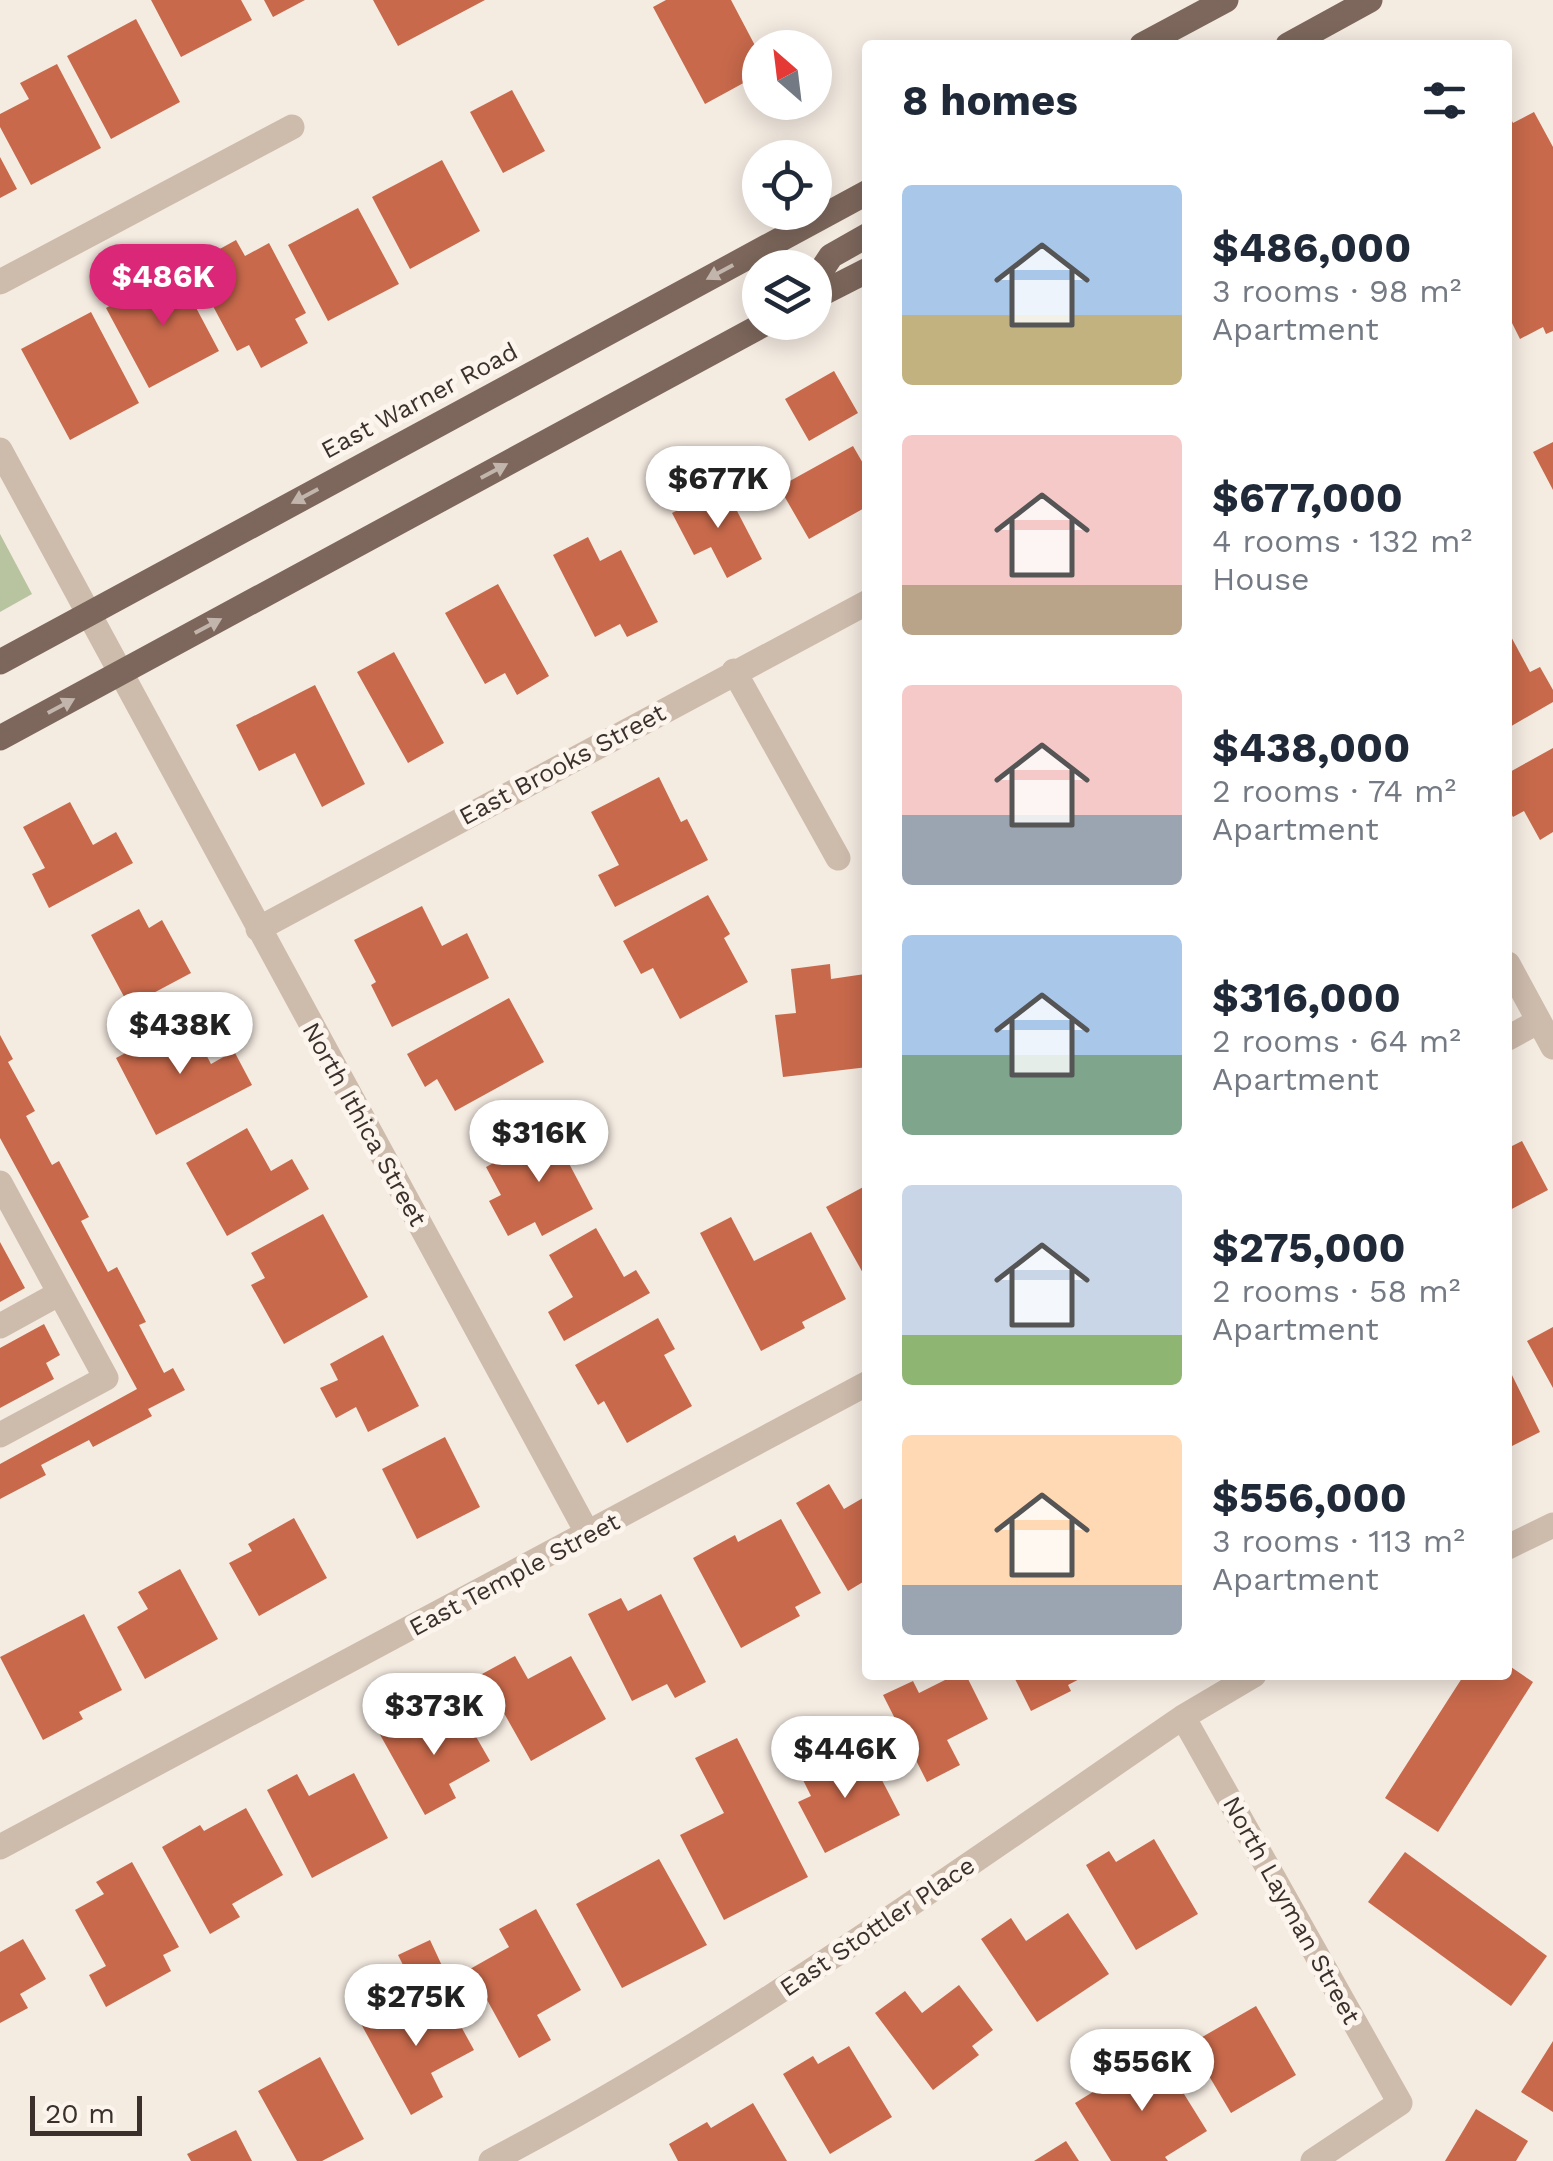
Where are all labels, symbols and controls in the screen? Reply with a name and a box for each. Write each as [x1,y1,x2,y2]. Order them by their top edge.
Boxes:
north arrow [742,30,832,120]
map controls [742,30,832,340]
icon: filters [1417,73,1472,128]
text: 8 homes [902,76,1078,125]
button: locate [742,140,832,230]
text: $486,000 [1212,223,1411,272]
icon: home [982,225,1102,345]
pin: $486K [93,244,233,329]
button: layers [742,250,832,340]
text: $486K [111,257,215,295]
one-way arrow [706,263,734,280]
text: 3 rooms · 98 m² [1212,272,1461,310]
text: Apartment [1212,310,1379,348]
street label: East Warner Road [316,336,522,464]
pin: $677K [648,446,788,531]
text: $677K [668,459,768,497]
one-way arrow [479,463,508,480]
text: $677,000 [1212,473,1403,522]
icon: home [982,475,1102,595]
one-way arrow [291,487,320,504]
text: 4 rooms · 132 m² [1212,522,1472,560]
text: House [1212,560,1310,598]
one-way arrow [194,618,222,636]
one-way arrow [47,697,76,714]
street label: East Brooks Street [454,698,671,831]
text: $438,000 [1212,723,1410,772]
icon: home [982,725,1102,845]
text: 2 rooms · 74 m² [1212,772,1456,810]
text: Apartment [1212,810,1379,848]
text: $316,000 [1212,973,1401,1022]
icon: home [982,975,1102,1095]
pin: $438K [110,992,250,1077]
text: $438K [129,1005,231,1043]
street label: North Ithica Street [297,1017,433,1232]
text: 2 rooms · 64 m² [1212,1022,1461,1060]
text: Apartment [1212,1060,1379,1098]
pin: $316K [469,1100,609,1185]
text: $316K [491,1113,587,1151]
text: $275,000 [1212,1223,1406,1272]
icon: home [982,1225,1102,1345]
text: 2 rooms · 58 m² [1212,1272,1460,1310]
text: Apartment [1212,1310,1379,1348]
text: $556,000 [1212,1473,1407,1522]
icon: home [982,1475,1102,1595]
street label: East Temple Street [404,1507,625,1642]
text: 3 rooms · 113 m² [1212,1522,1465,1560]
text: Apartment [1212,1560,1379,1598]
pin: $373K [364,1673,504,1758]
text: $373K [384,1686,484,1724]
pin: $446K [775,1716,915,1801]
text: $446K [793,1729,897,1767]
street label: North Layman Street [1217,1791,1366,2029]
street label: East Stottler Place [774,1850,980,2002]
pin: $275K [346,1964,486,2049]
text: $275K [367,1977,465,2015]
pin: $556K [1072,2029,1212,2114]
text: $556K [1092,2042,1192,2080]
scale bar [30,2091,142,2136]
text: 20 m [45,2097,115,2130]

